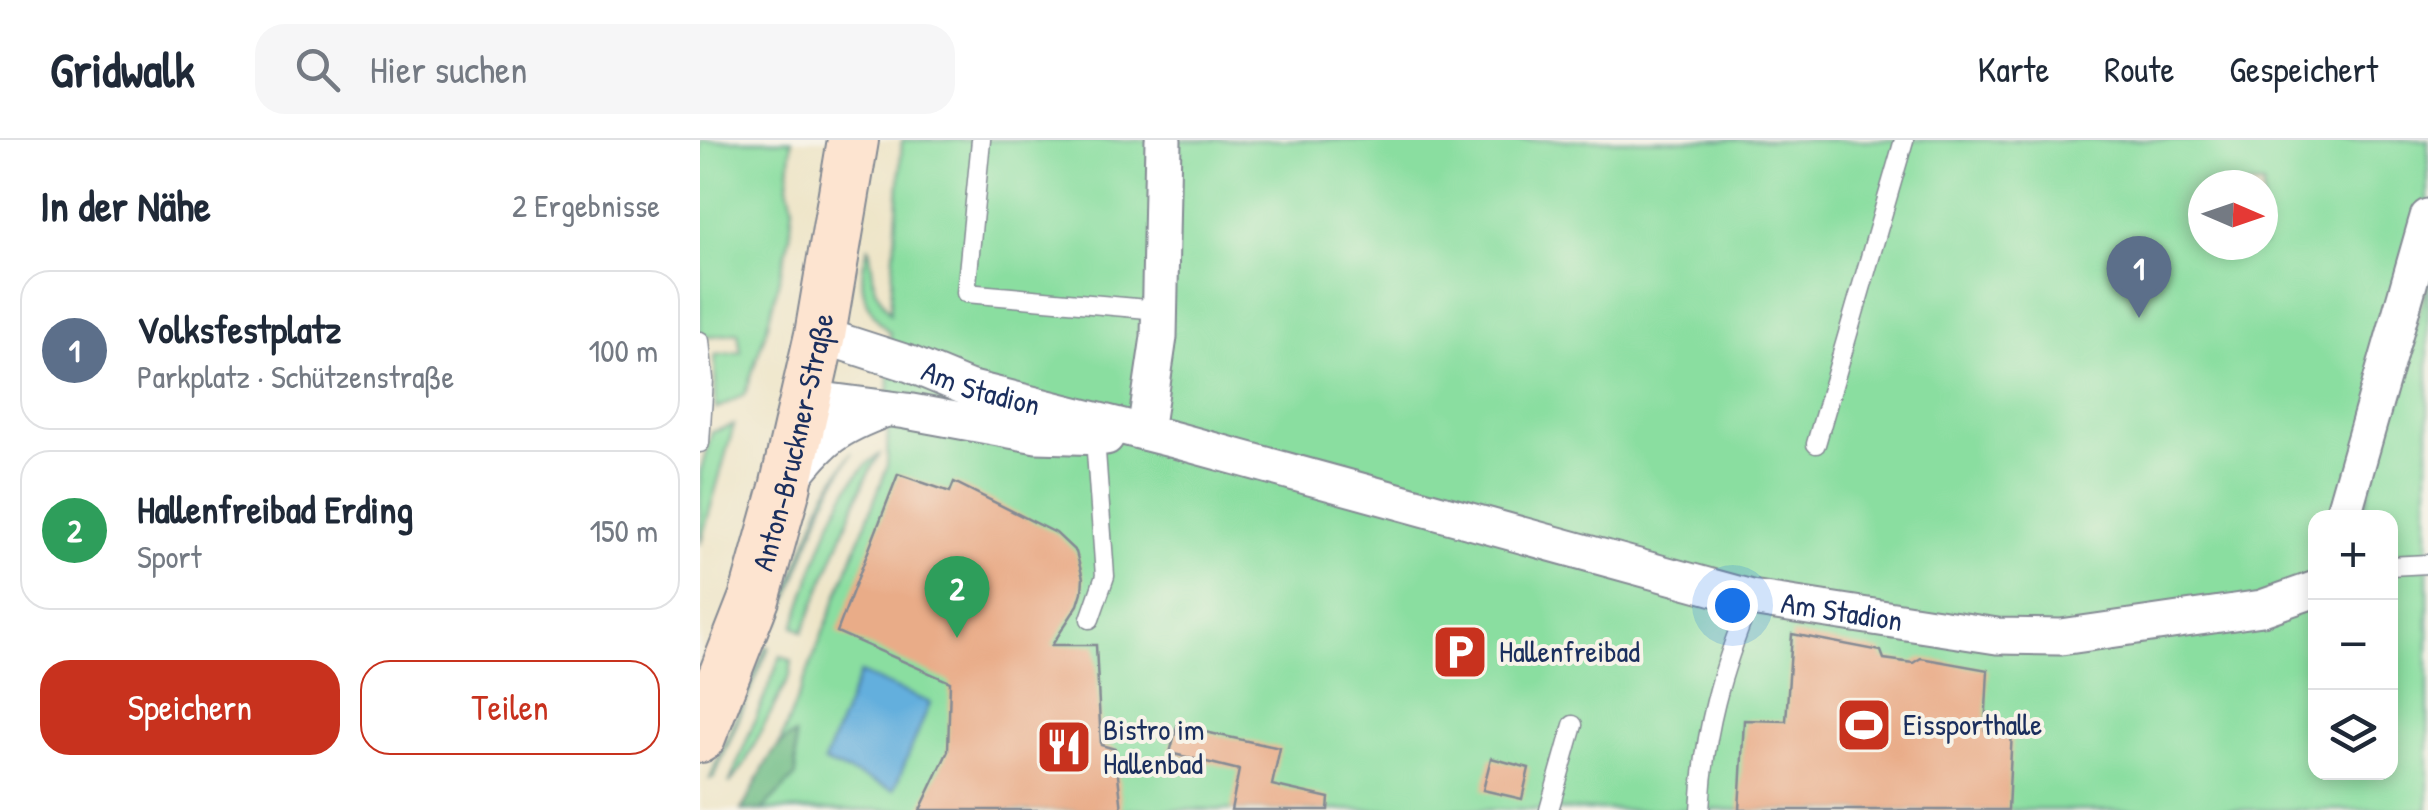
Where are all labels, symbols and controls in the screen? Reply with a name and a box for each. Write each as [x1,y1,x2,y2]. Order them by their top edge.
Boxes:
search box [255,24,955,114]
text: Gridwalk [50,37,195,102]
icon: search [290,42,345,97]
text: Hier suchen [370,43,527,95]
text: Karte [1978,46,2049,93]
text: Route [2104,46,2174,93]
text: Gespeichert [2229,46,2378,93]
north arrow [2188,170,2278,260]
text: In der Nähe [40,177,211,234]
text: 2 Ergebnisse [512,184,660,227]
pin: 1 [2106,236,2172,318]
text: Volksfestplatz [137,303,341,355]
street label: Anton-Bruckner-Straße [742,310,842,575]
text: 1 [69,329,80,372]
text: 100 m [589,329,658,372]
street label: Am Stadion [916,350,1045,424]
text: Parkplatz · Schützenstraße [137,355,454,398]
text: Hallenfreibad Erding [137,483,413,535]
text: 2 [67,509,82,552]
text: 150 m [589,509,658,552]
map controls [2308,510,2398,780]
button: + [2308,510,2398,600]
text: Sport [137,535,202,578]
pin: 2 [924,556,990,638]
your location [1707,580,1758,631]
street label: Am Stadion [1779,582,1905,640]
button: − [2308,600,2398,690]
parking icon: Hallenfreibad [1430,622,1490,682]
place label: Hallenfreibad [1499,631,1640,671]
button: Speichern [40,660,340,755]
button: Teilen [360,660,660,755]
button: layers [2308,690,2398,780]
sports icon: Eissporthalle [1834,695,1894,755]
place label: Eissporthalle [1903,704,2042,744]
place label: Bistro im Hallenbad [1103,709,1204,783]
restaurant icon: Bistro im Hallenbad [1034,717,1094,777]

